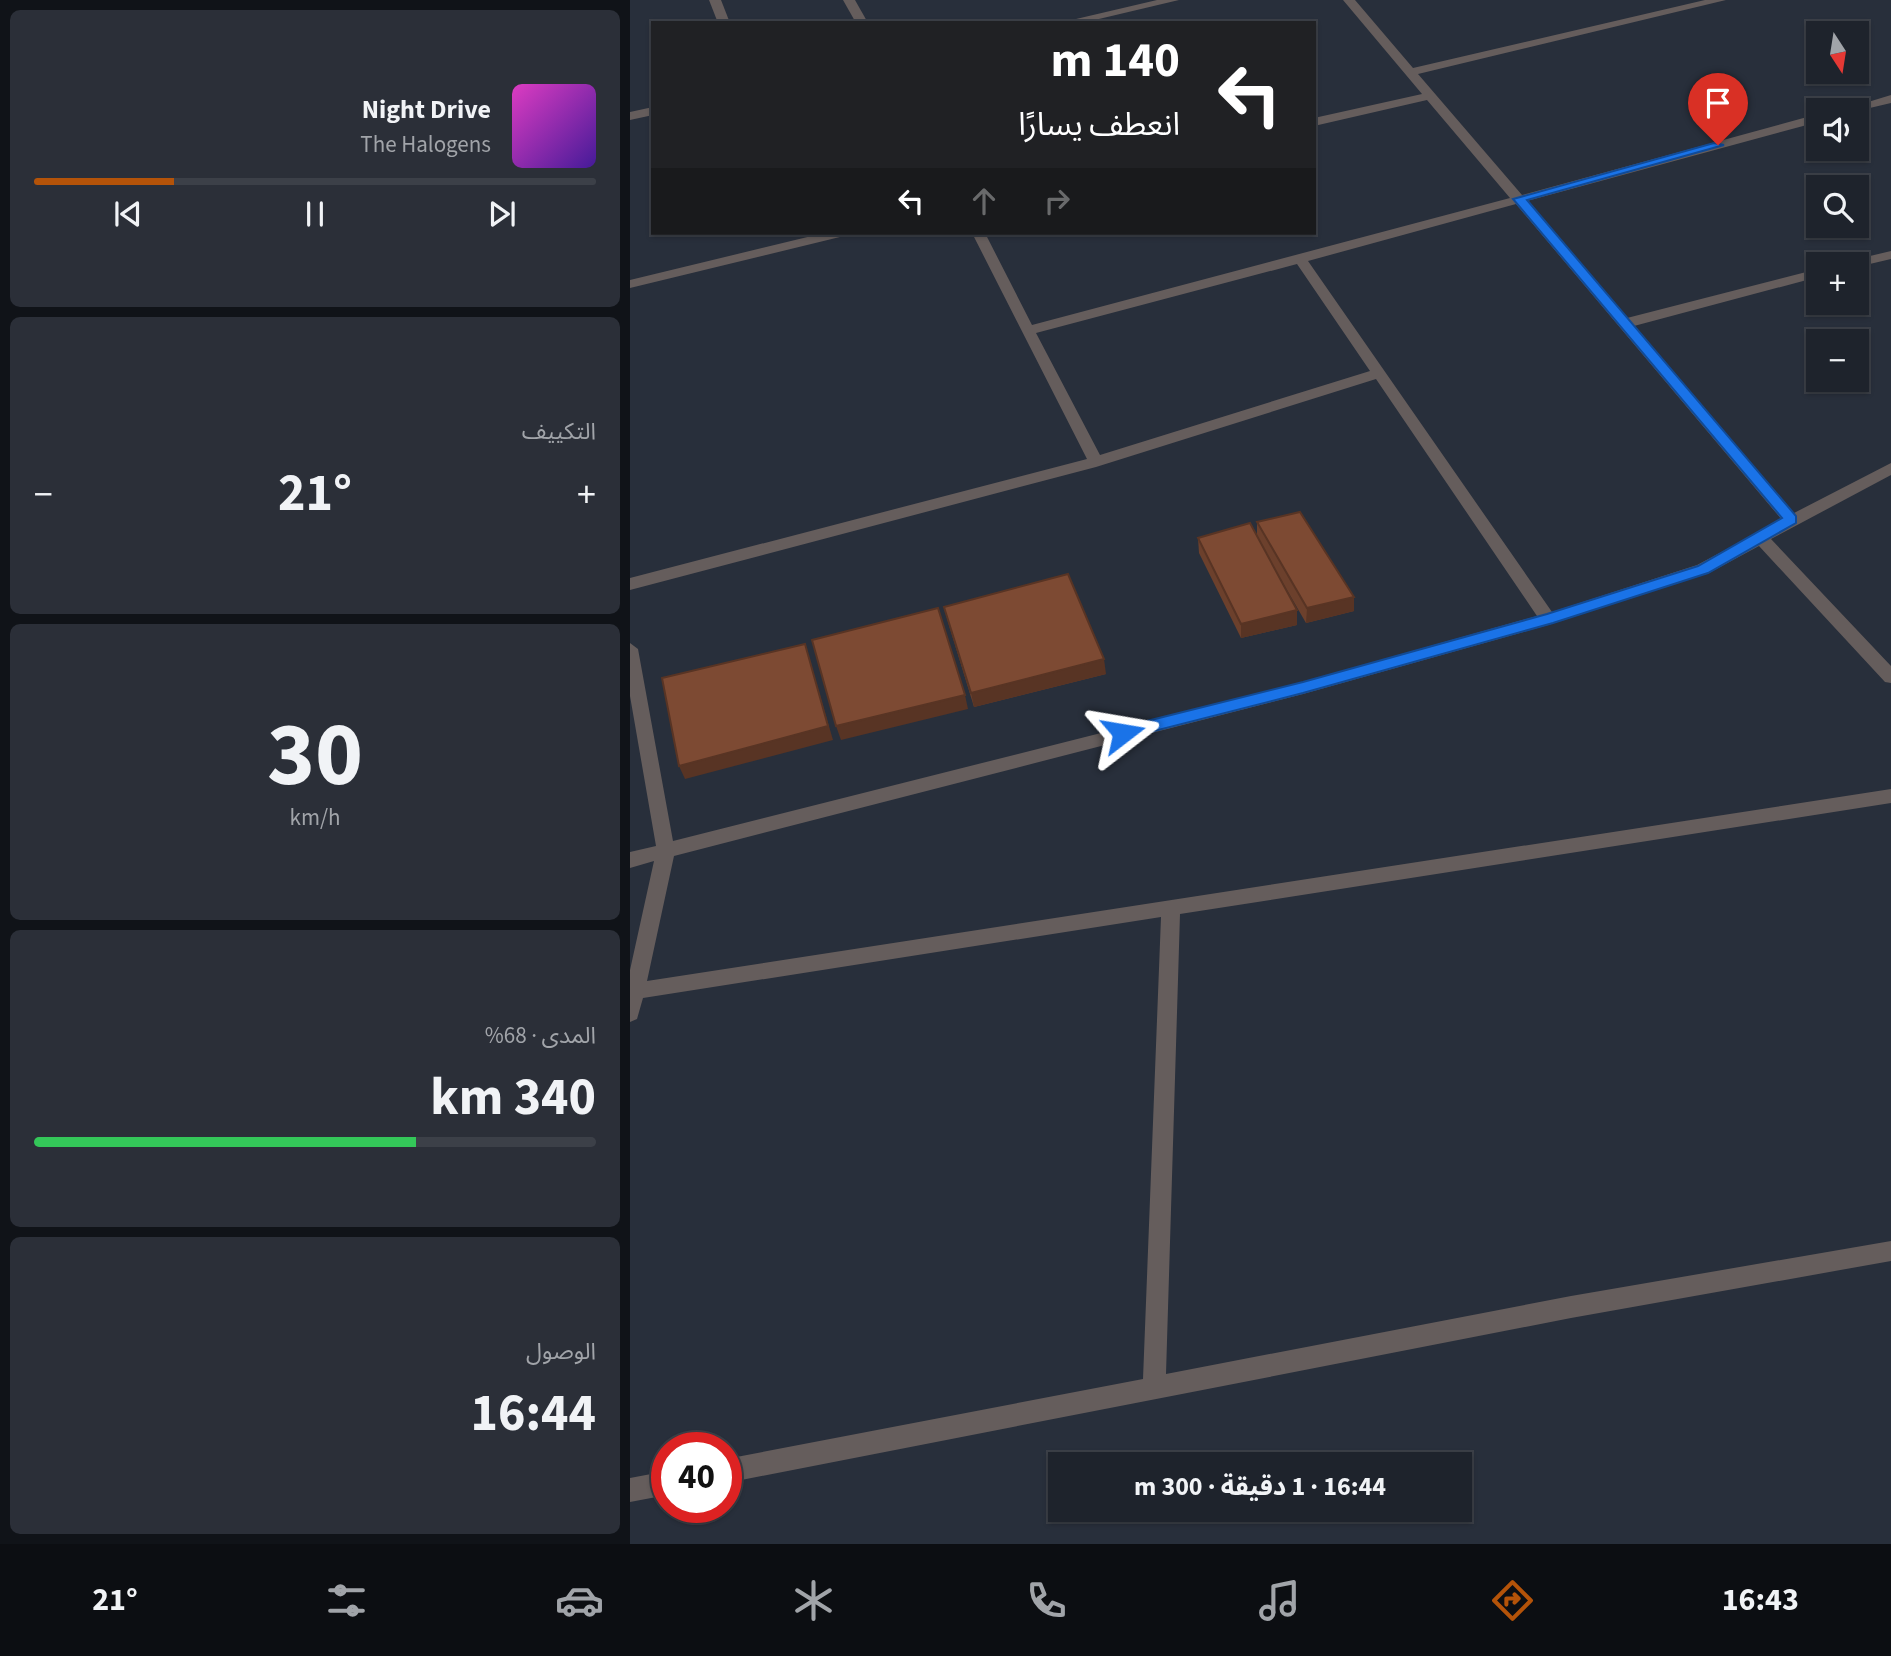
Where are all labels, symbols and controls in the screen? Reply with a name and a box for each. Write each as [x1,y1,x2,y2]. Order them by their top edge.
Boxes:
north arrow [1806,21,1869,84]
map controls [1806,21,1869,392]
text: 140 m [1051,26,1180,96]
icon: left [1204,49,1295,140]
pin [1688,73,1748,145]
icon: arrive [1699,84,1737,122]
text: Night Drive [362,91,491,128]
button: sound [1806,98,1869,161]
text: انعطف يسارًا [1018,102,1180,148]
text: The Halogens [360,128,491,161]
button: search [1806,175,1869,238]
icon: left [892,182,930,220]
icon: ahead [965,182,1003,220]
icon: right [1038,182,1076,220]
icon: previous [109,195,147,233]
icon: pause [296,195,334,233]
icon: next [483,195,521,233]
button: + [1806,252,1869,315]
button: − [1806,329,1869,392]
text: التكييف [522,415,596,448]
text: 21° [278,457,352,531]
text: − [34,468,53,522]
text: + [577,468,596,522]
text: 30 [267,691,363,820]
position arrow [1086,696,1160,770]
text: km/h [290,801,341,834]
text: المدى · 68% [485,1019,596,1052]
text: 340 km [430,1061,596,1135]
text: الوصول [526,1335,596,1368]
text: 16:44 [471,1377,596,1451]
speed limit sign: 40 [651,1432,742,1523]
text: 16:44 · 1 دقيقة · 300 m [1134,1468,1386,1505]
icon: filters [322,1576,371,1625]
icon: car [555,1576,604,1625]
icon: climate [789,1576,838,1625]
icon: phone [1022,1576,1071,1625]
icon: music [1255,1576,1304,1625]
icon: directions [1488,1576,1537,1625]
text: 21° [92,1577,138,1623]
text: 16:43 [1722,1577,1799,1623]

